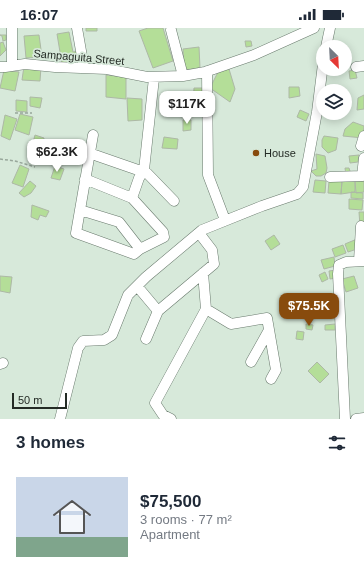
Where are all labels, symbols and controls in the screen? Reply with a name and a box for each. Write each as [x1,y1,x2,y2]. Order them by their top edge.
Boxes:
text: 16:07 [20,6,58,23]
north arrow [316,40,352,76]
map controls [316,40,352,120]
street label: Sampaguita Street [33,47,125,67]
button: layers [316,84,352,120]
pin: $117K [159,91,215,125]
text: $117K [168,96,206,111]
pin: $62.3K [24,139,90,173]
text: $62.3K [36,144,78,159]
place label: House [264,147,296,159]
marker: House [251,148,261,158]
pin: $75.5K [276,293,342,327]
text: $75.5K [288,298,330,313]
scale bar [12,391,67,410]
text: 50 m [18,394,42,406]
icon: filters [326,432,348,454]
text: 3 homes [16,433,85,452]
text: $75,500 [140,492,201,511]
icon: home [48,493,96,541]
text: 3 rooms · 77 m² [140,512,232,527]
text: Apartment [140,527,200,542]

